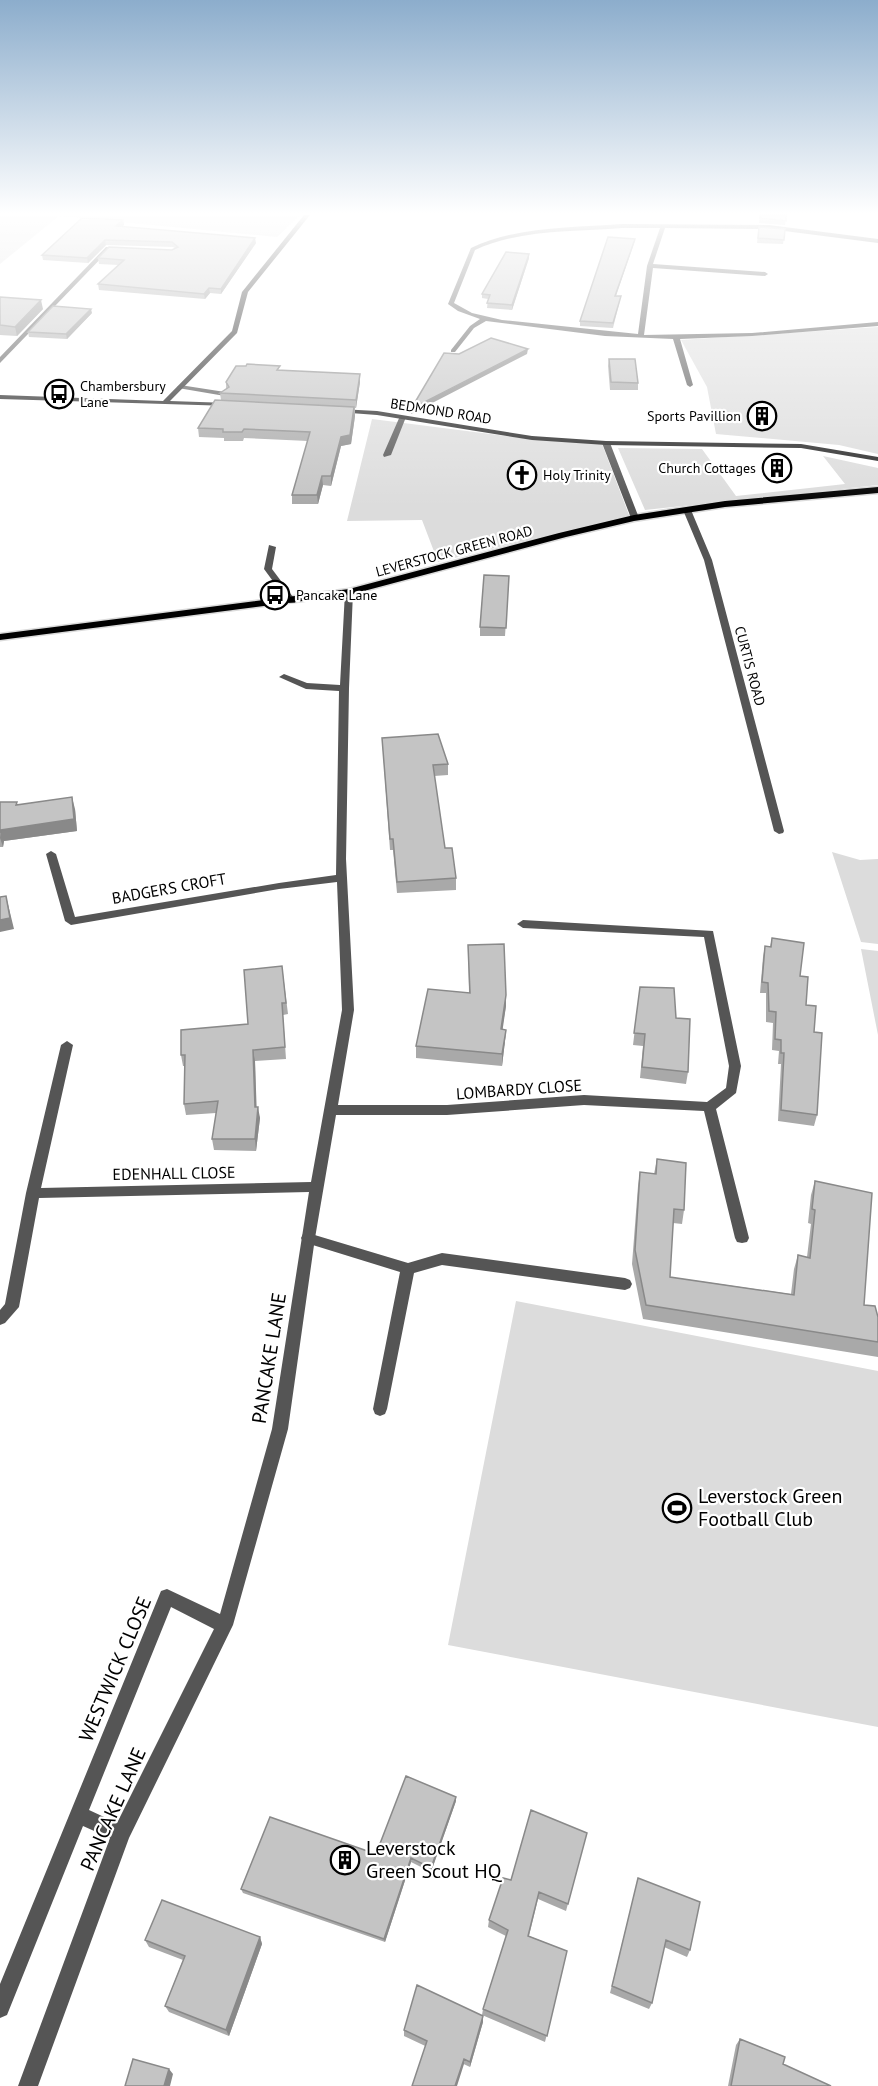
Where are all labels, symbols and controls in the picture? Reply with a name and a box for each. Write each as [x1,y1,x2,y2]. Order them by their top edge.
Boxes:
place label: Chambersbury Lane [80,377,166,411]
bus stop icon: Chambersbury Lane [43,378,75,410]
street label: BEDMOND ROAD [389,394,493,428]
building icon: Sports Pavillion [746,400,778,432]
place label: Sports Pavillion [647,407,741,425]
building icon: Church Cottages [761,452,793,484]
church icon: Holy Trinity [506,459,538,491]
place label: Church Cottages [658,459,756,477]
place label: Holy Trinity [543,466,611,484]
street label: LEVERSTOCK GREEN ROAD [374,521,534,581]
bus stop icon: Pancake Lane [259,579,291,611]
place label: Pancake Lane [296,586,377,604]
street label: CURTIS ROAD [731,624,769,708]
street label: BADGERS CROFT [110,868,228,908]
street label: LOMBARDY CLOSE [455,1075,583,1103]
street label: EDENHALL CLOSE [112,1162,236,1184]
street label: PANCAKE LANE [246,1291,292,1425]
place label: Leverstock Green Football Club [698,1483,842,1532]
sports icon: Leverstock Green Football Club [661,1492,693,1524]
street label: WESTWICK CLOSE [73,1592,157,1746]
street label: PANCAKE LANE [74,1743,152,1875]
place label: Leverstock Green Scout HQ [366,1835,503,1884]
building icon: Leverstock Green Scout HQ [329,1844,361,1876]

